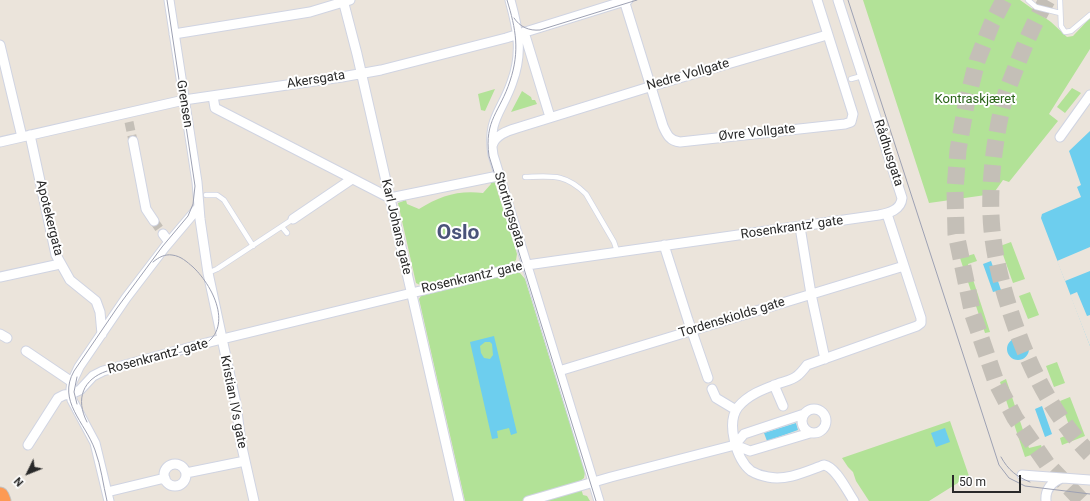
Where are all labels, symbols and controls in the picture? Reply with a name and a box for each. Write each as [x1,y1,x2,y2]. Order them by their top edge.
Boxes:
street label: Nedre Vollgate [645,56,731,94]
street label: Akersgata [286,68,346,92]
street label: Grensen [173,79,195,129]
park label: Kontraskjæret [935,92,1015,108]
street label: Rådhusgata [870,118,906,188]
street label: Øvre Vollgate [718,121,796,145]
street label: Stortingsgata [490,170,528,250]
street label: Apotekergata [32,178,66,258]
street label: Karl Johans gate [377,178,415,276]
street label: Rosenkrantz’ gate [740,213,844,243]
district label: Oslo [437,221,479,247]
street label: Rosenkrantz’ gate [420,259,524,297]
street label: Tordenskiolds gate [677,294,787,342]
street label: Rosenkrantz’ gate [106,336,210,378]
street label: Kristian IVs gate [216,354,250,450]
north arrow [8,453,48,493]
scale bar [954,467,1023,493]
text: N [11,474,26,489]
text: 50 m [959,475,986,489]

